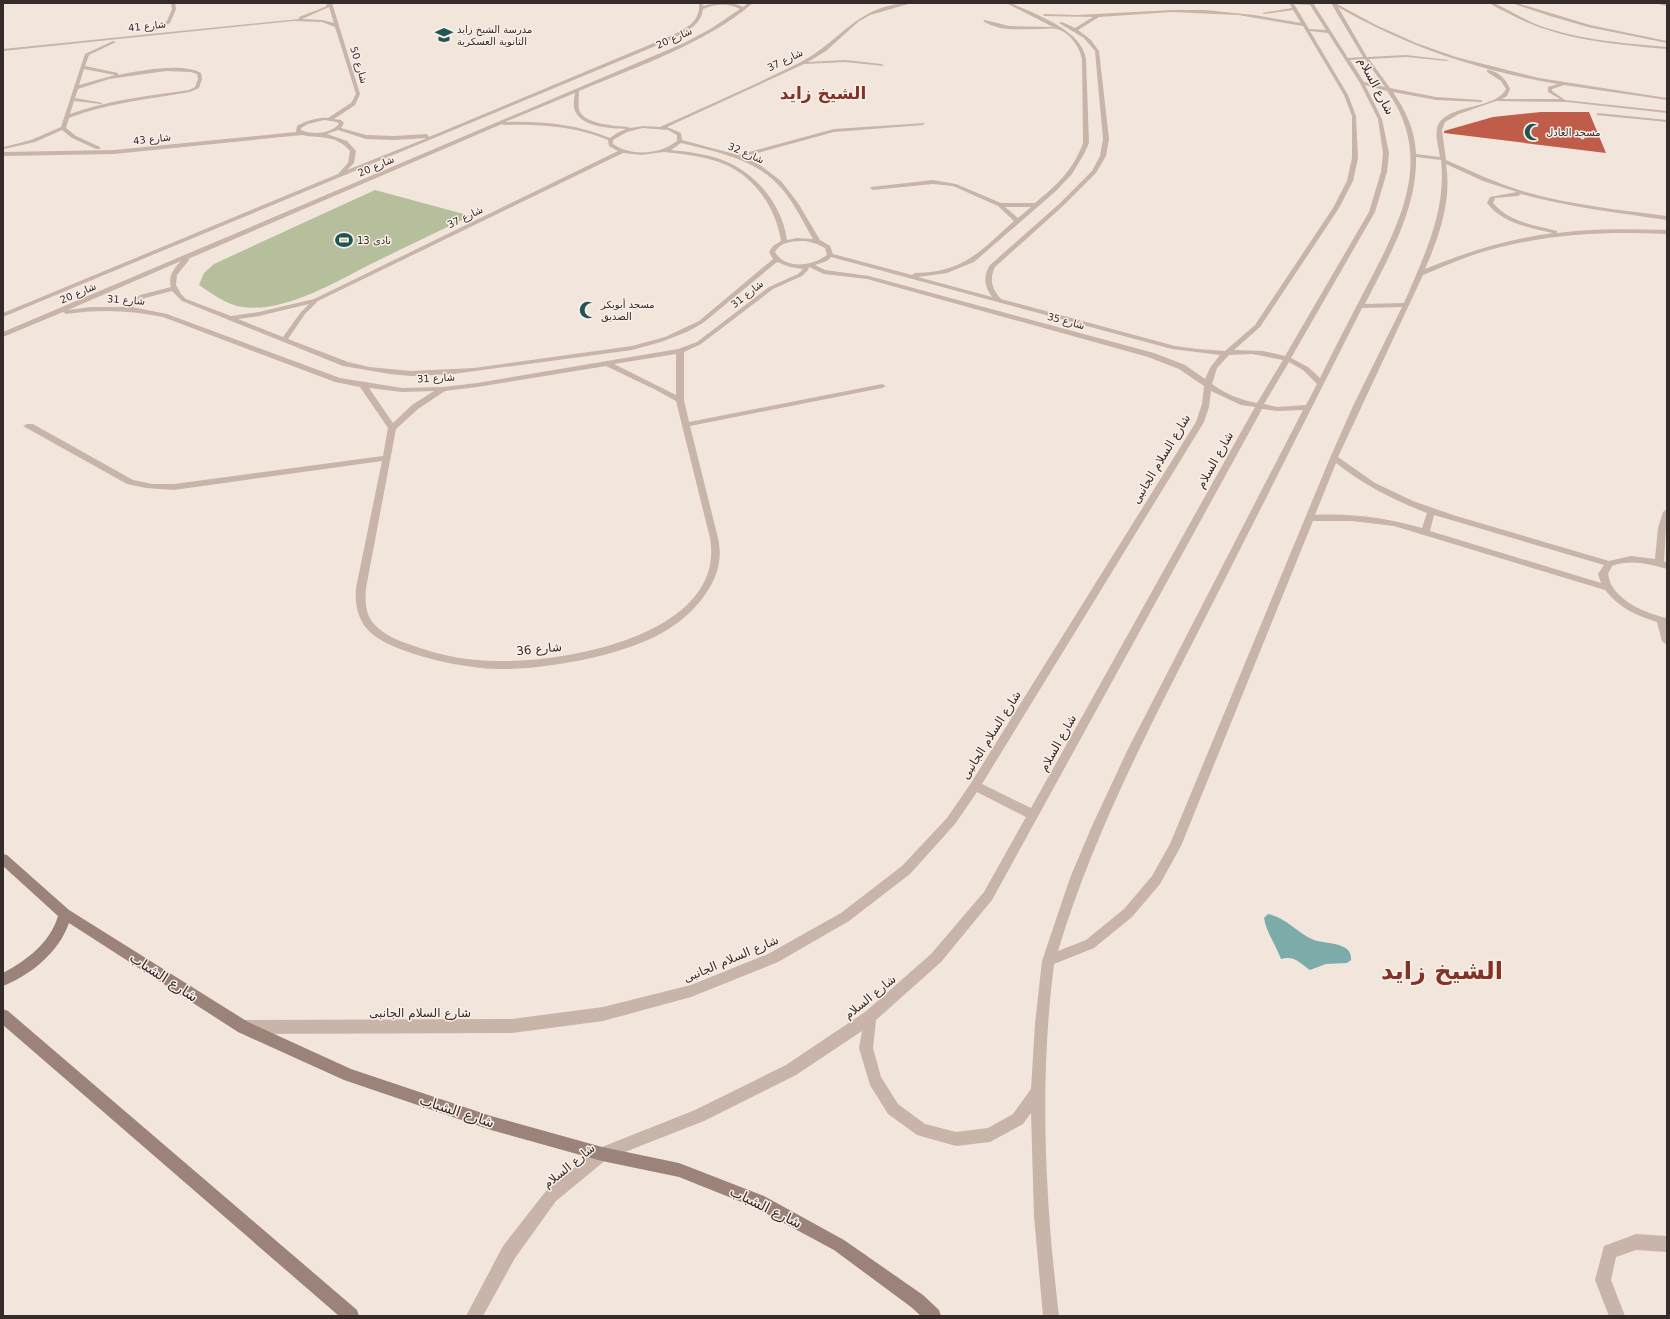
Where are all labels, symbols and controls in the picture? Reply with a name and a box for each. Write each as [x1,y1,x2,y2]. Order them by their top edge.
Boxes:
street label: شارع 41 [127,19,167,34]
place label: مدرسة الشيخ زايد الثانوية العسكرية [457,24,532,47]
school or university icon: مدرسة الشيخ زايد الثانوية العسكرية [434,25,454,45]
street label: شارع 20 [654,25,694,52]
street label: شارع 50 [347,45,370,85]
street label: شارع 37 [765,47,805,74]
street label: شارع السلام [1354,55,1397,117]
district label: الشيخ زايد [780,83,866,104]
mosque icon: مسجد العادل [1523,122,1543,142]
place label: مسجد العادل [1546,127,1601,138]
street label: شارع 43 [132,132,172,147]
street label: شارع 32 [726,140,766,166]
street label: شارع 20 [356,153,396,179]
street label: شارع 37 [445,204,485,231]
sports icon: نادى 13 [334,230,354,250]
place label: نادى 13 [357,235,391,246]
street label: شارع 31 [729,278,766,311]
street label: شارع 20 [58,280,98,306]
street label: شارع 31 [107,293,145,308]
place label: مسجد أبوبكر الصديق [600,298,655,322]
mosque icon: مسجد أبوبكر الصديق [578,300,598,320]
street label: شارع 35 [1046,311,1086,332]
street label: شارع 31 [417,372,455,385]
street label: شارع السلام الجانبى [1129,412,1194,507]
street label: شارع السلام [1194,429,1237,491]
street label: شارع 36 [516,640,563,659]
street label: شارع السلام الجانبى [958,688,1025,782]
street label: شارع السلام [1037,712,1080,774]
street label: شارع السلام الجانبى [681,933,781,986]
street label: شارع الشباب [126,949,201,1006]
district label: الشيخ زايد [1381,957,1503,985]
street label: شارع السلام [841,972,899,1023]
street label: شارع السلام الجانبى [369,1006,471,1021]
street label: شارع الشباب [417,1091,497,1132]
street label: شارع السلام [540,1141,598,1192]
street label: شارع الشباب [727,1183,805,1232]

